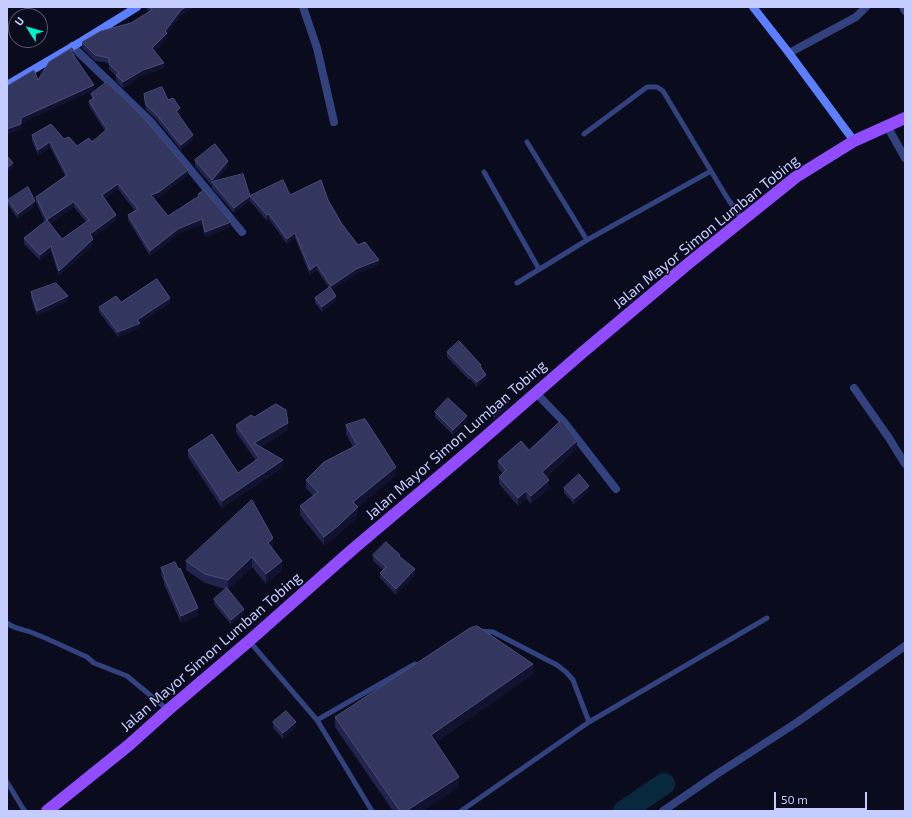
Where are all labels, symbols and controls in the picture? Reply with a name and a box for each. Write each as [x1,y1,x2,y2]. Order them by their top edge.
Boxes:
north arrow [8,8,48,48]
text: U [11,14,26,28]
street label: Jalan Mayor Simon Lumban Tobing [609,151,803,313]
street label: Jalan Mayor Simon Lumban Tobing [362,356,550,524]
street label: Jalan Mayor Simon Lumban Tobing [117,568,305,736]
scale bar [776,784,869,810]
text: 50 m [781,792,808,806]

